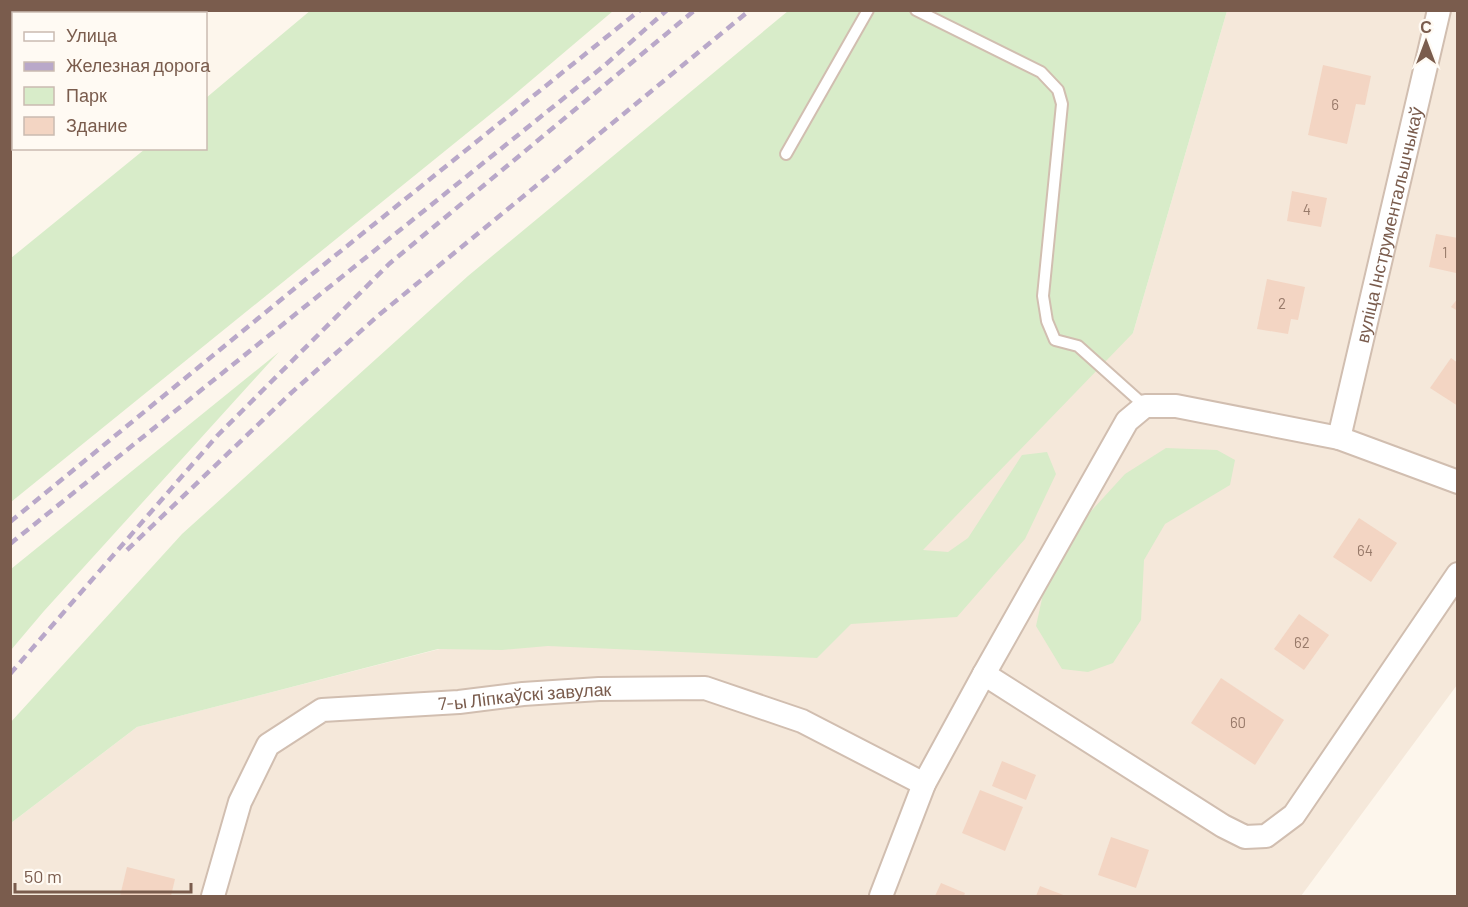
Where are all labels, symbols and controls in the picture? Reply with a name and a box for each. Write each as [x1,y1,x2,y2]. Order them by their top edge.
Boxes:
legend [12,12,207,150]
north arrow [1396,12,1456,72]
text: С [1420,17,1432,36]
text: Улица [66,24,118,46]
text: Железная дорога [66,54,211,76]
text: Парк [66,84,107,106]
house number: 6 [1331,95,1339,113]
street label: вуліца Інструментальшчыкаў [1351,105,1427,345]
text: Здание [66,114,127,136]
house number: 4 [1303,200,1311,218]
house number: 1 [1442,243,1448,261]
house number: 2 [1278,294,1286,312]
house number: 64 [1357,541,1373,559]
house number: 62 [1294,633,1310,651]
street label: 7-ы Ліпкаўскі завулак [438,678,612,714]
house number: 60 [1230,713,1246,731]
scale bar [15,856,190,894]
text: 50 m [24,865,62,887]

